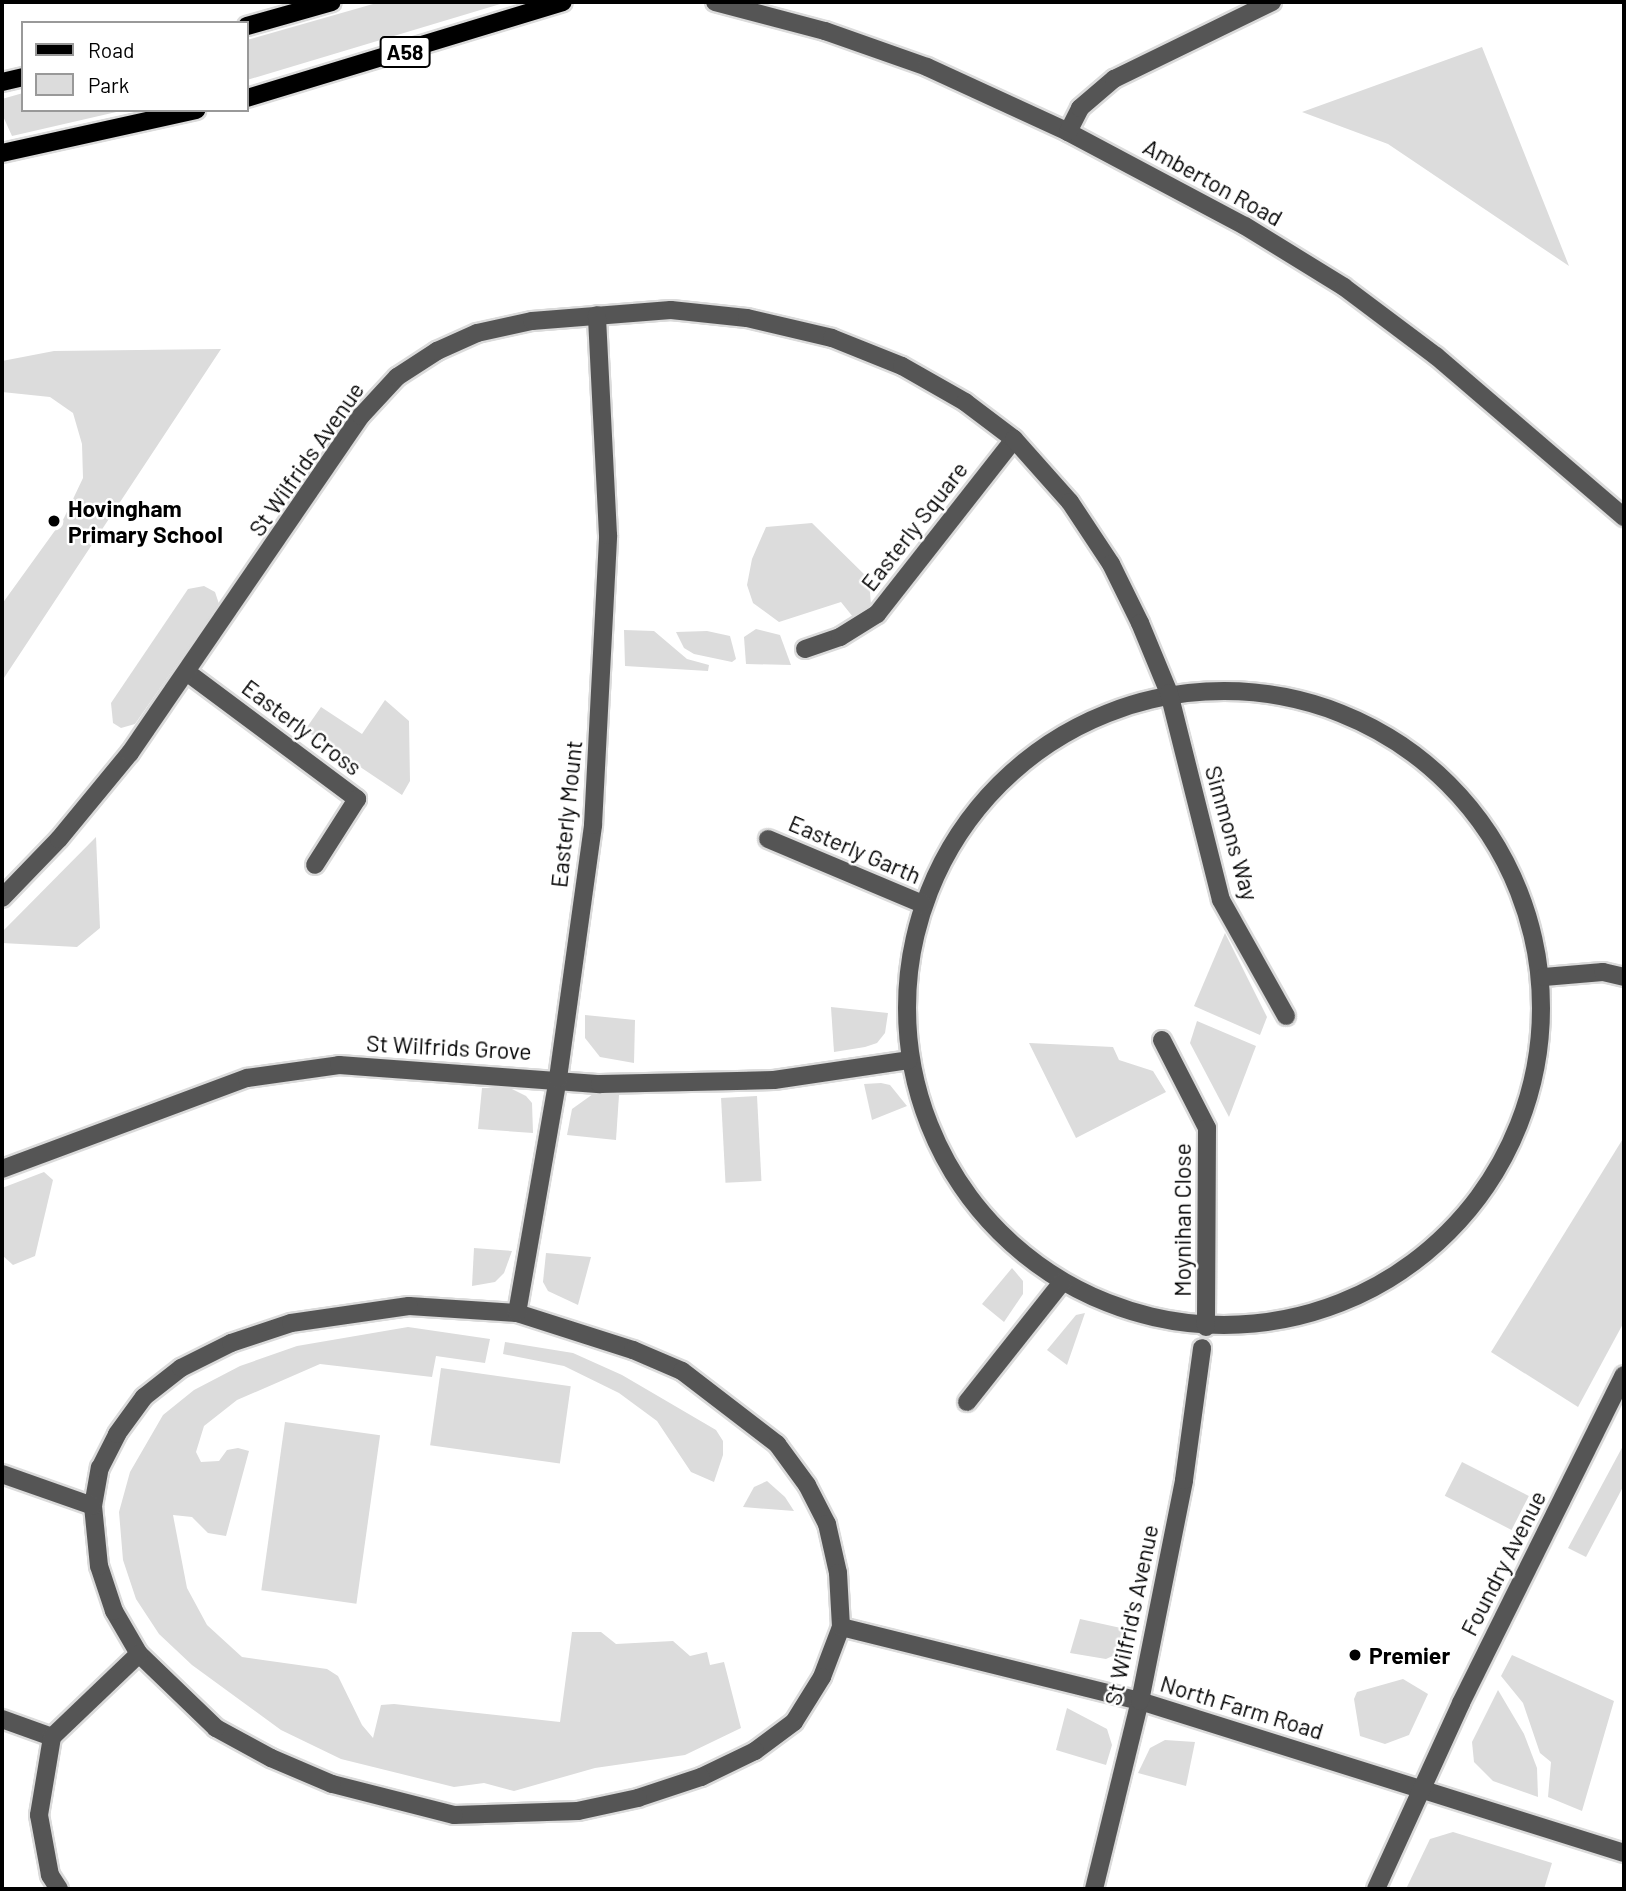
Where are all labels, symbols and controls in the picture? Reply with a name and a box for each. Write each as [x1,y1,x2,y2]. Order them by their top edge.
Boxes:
legend [21,21,248,112]
road number: A58 [379,34,431,70]
text: Road [88,37,134,62]
text: Park [88,72,129,97]
street label: Amberton Road [1139,132,1287,232]
street label: St Wilfrids Avenue [243,377,369,541]
street label: Easterly Square [855,456,973,596]
place label: Hovingham Primary School [68,494,223,548]
marker: Hovingham Primary School [46,513,62,529]
street label: Easterly Cross [237,673,367,781]
street label: Easterly Mount [545,739,587,889]
street label: Simmons Way [1200,762,1264,904]
street label: Easterly Garth [785,809,925,889]
street label: St Wilfrids Grove [366,1029,532,1065]
street label: Moynihan Close [1168,1143,1196,1297]
street label: Foundry Avenue [1455,1486,1551,1640]
street label: St Wilfrid's Avenue [1098,1522,1164,1708]
place label: Premier [1369,1641,1450,1669]
marker: Premier [1347,1647,1363,1663]
street label: North Farm Road [1157,1669,1327,1745]

